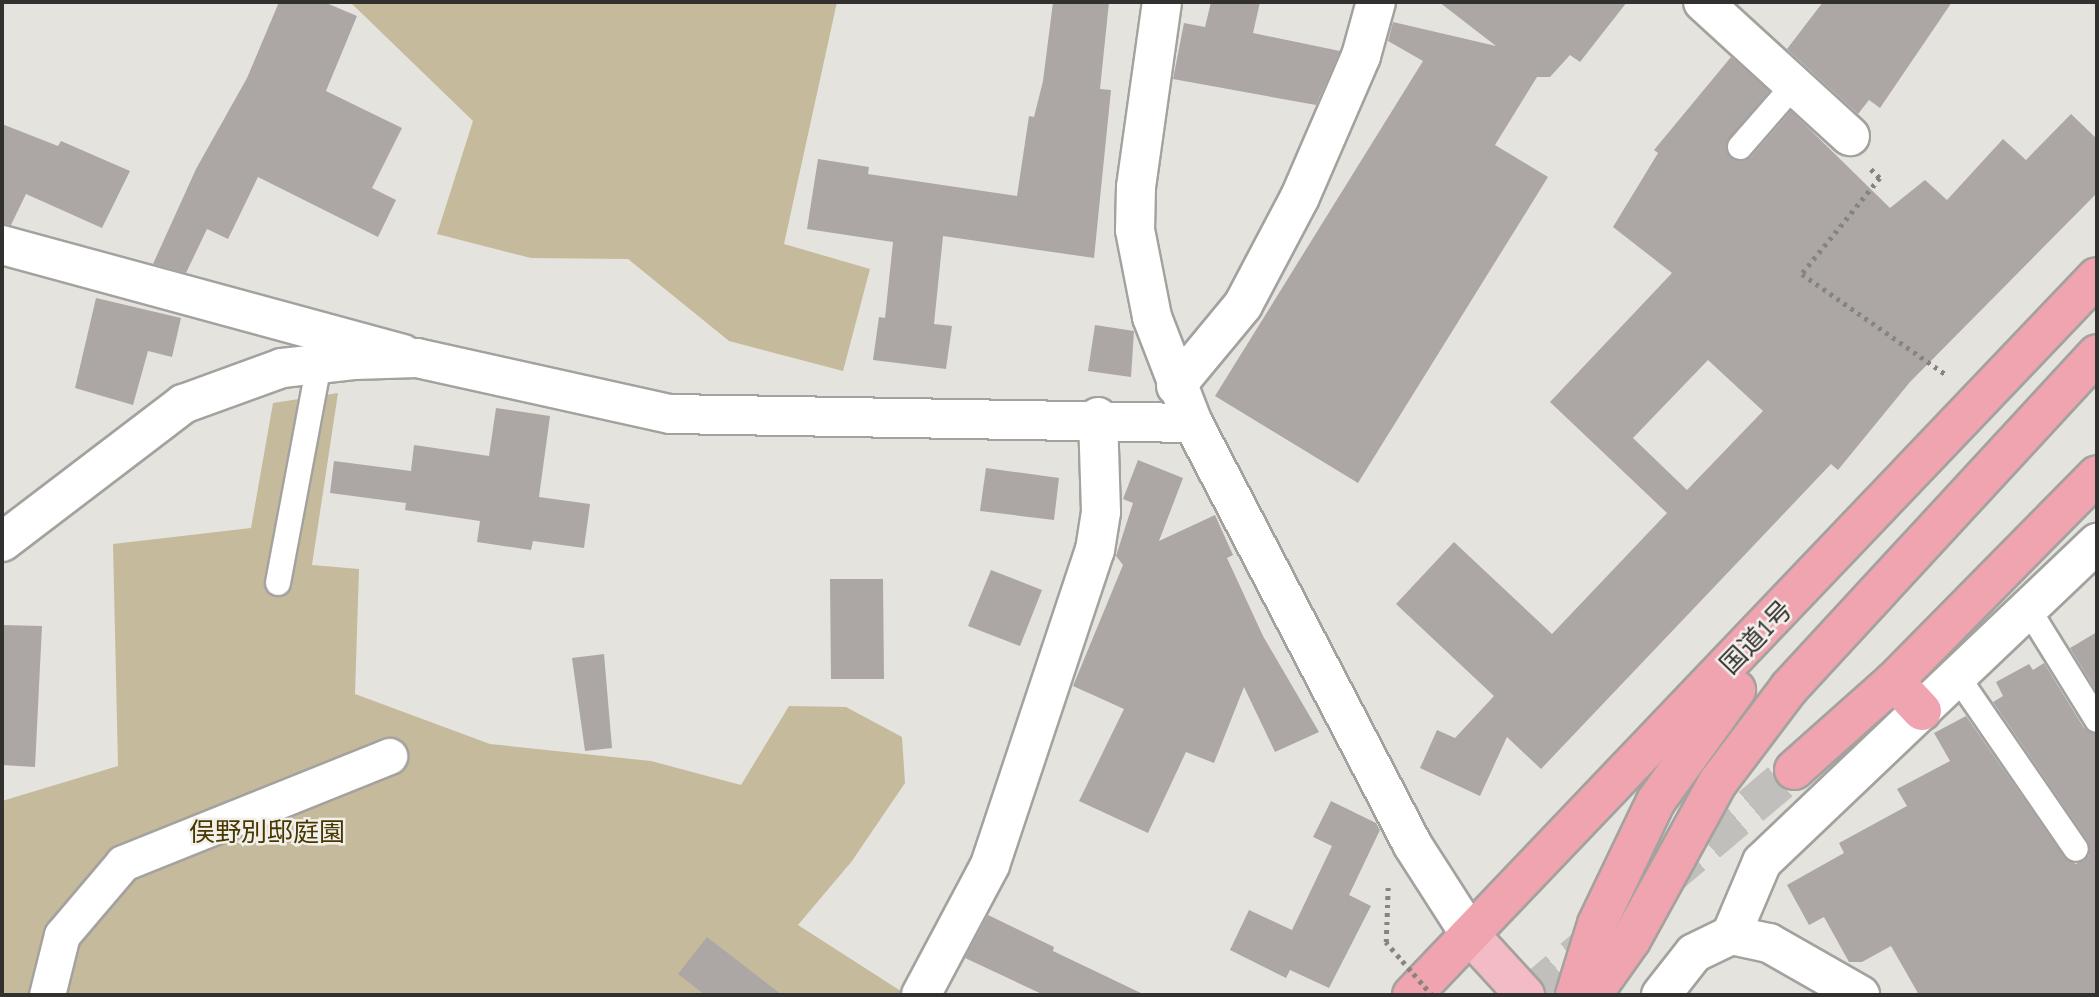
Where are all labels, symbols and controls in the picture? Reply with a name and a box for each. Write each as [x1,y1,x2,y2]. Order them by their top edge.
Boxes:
street label: 国道1号 [1714,594,1798,680]
park label: 俣野別邸庭園 [189,816,345,848]

